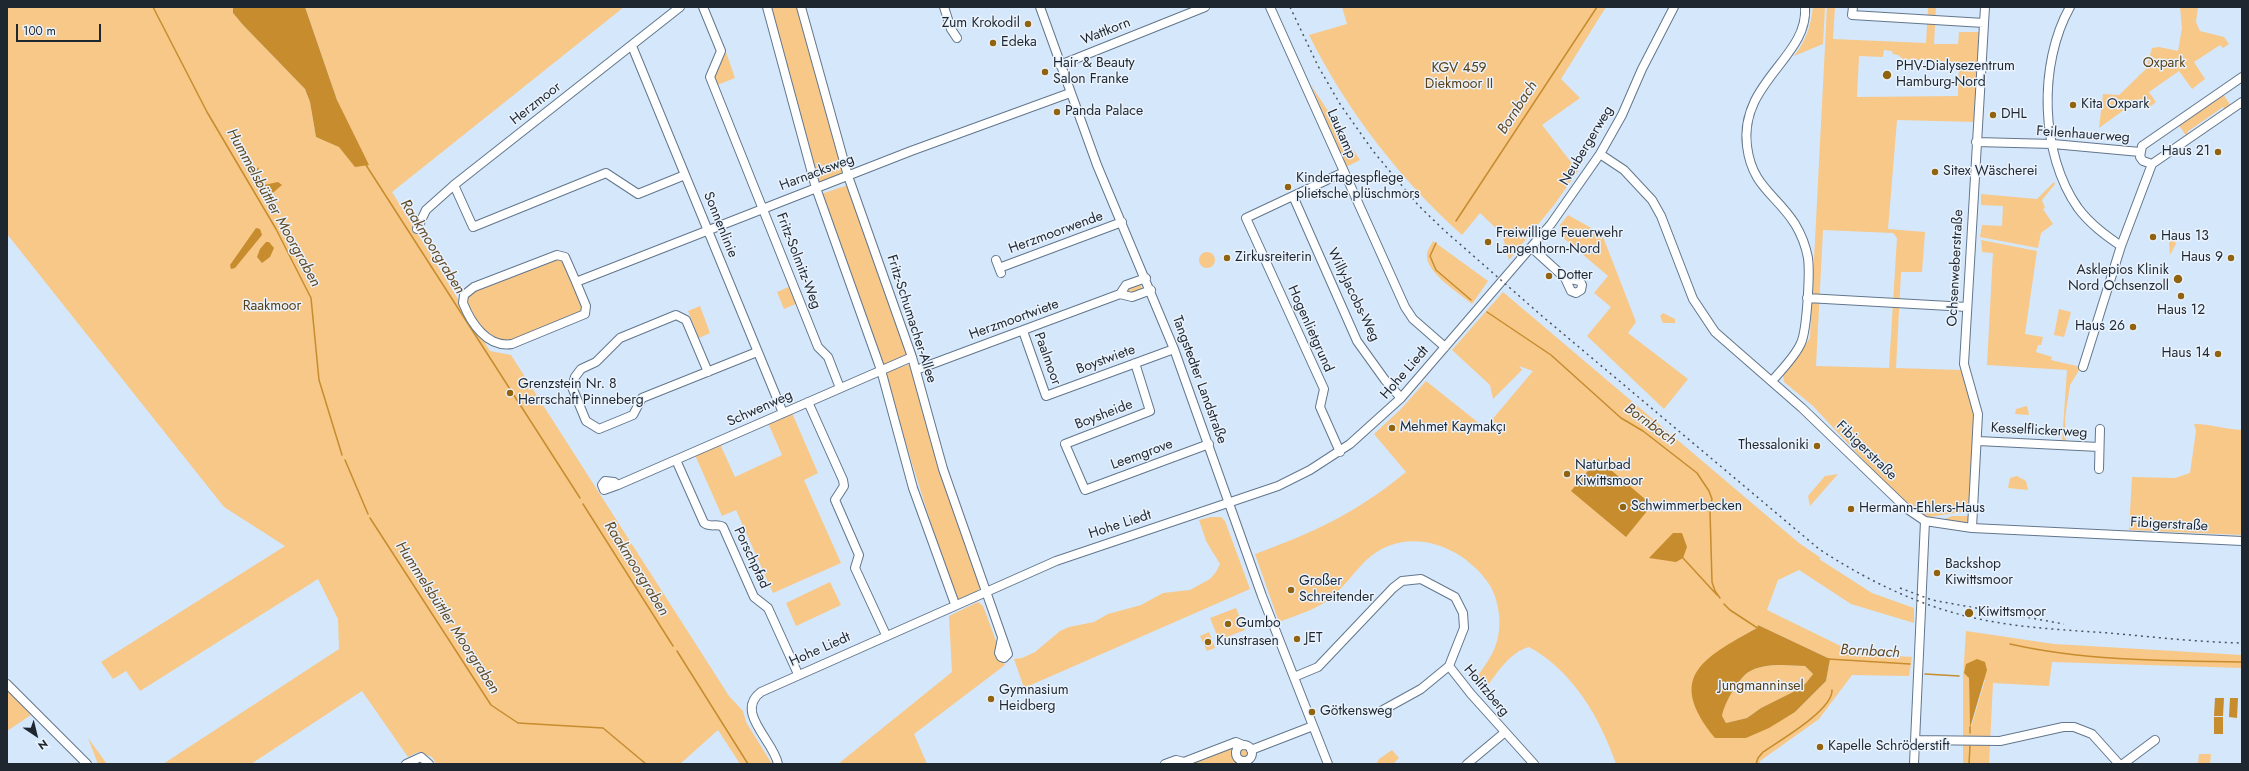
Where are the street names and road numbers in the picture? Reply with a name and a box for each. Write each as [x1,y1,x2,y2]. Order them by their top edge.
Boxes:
street label: Wattkorn [1079,15,1133,49]
street label: Herzmoor [507,79,565,129]
street label: Neubergerweg [1557,103,1617,189]
street label: Laukamp [1323,107,1359,161]
street label: Feilenhauerweg [2036,123,2130,147]
street label: Harnacksweg [777,151,857,195]
street label: Sonnenlinie [699,190,741,260]
street label: Herzmoorwende [1006,208,1106,258]
street label: Ochsenweberstraße [1945,209,1967,327]
street label: Fritz-Solmitz-Weg [772,211,824,311]
street label: Willy-Jacobs-Weg [1323,245,1383,345]
street label: Fritz-Schumacher-Allee [882,253,940,385]
street label: Hogenlietgrund [1283,283,1337,375]
street label: Herzmoortwiete [967,296,1061,344]
street label: Tangstedter Landstraße [1168,314,1230,446]
street label: Paalmoor [1030,330,1064,388]
street label: Boystwiete [1074,342,1138,378]
street label: Hohe Liedt [1377,343,1433,403]
street label: Schwenweg [725,387,795,431]
street label: Boysheide [1073,396,1135,434]
street label: Fibigerstraße [1832,418,1900,484]
street label: Kesselflickerweg [1990,420,2088,442]
street label: Leemgrove [1109,436,1175,474]
street label: Hohe Liedt [1087,507,1153,543]
street label: Fibigerstraße [2130,515,2208,535]
street label: Porschpfad [729,525,773,591]
street label: Hohe Liedt [787,629,853,671]
street label: Holitzberg [1460,662,1512,720]

